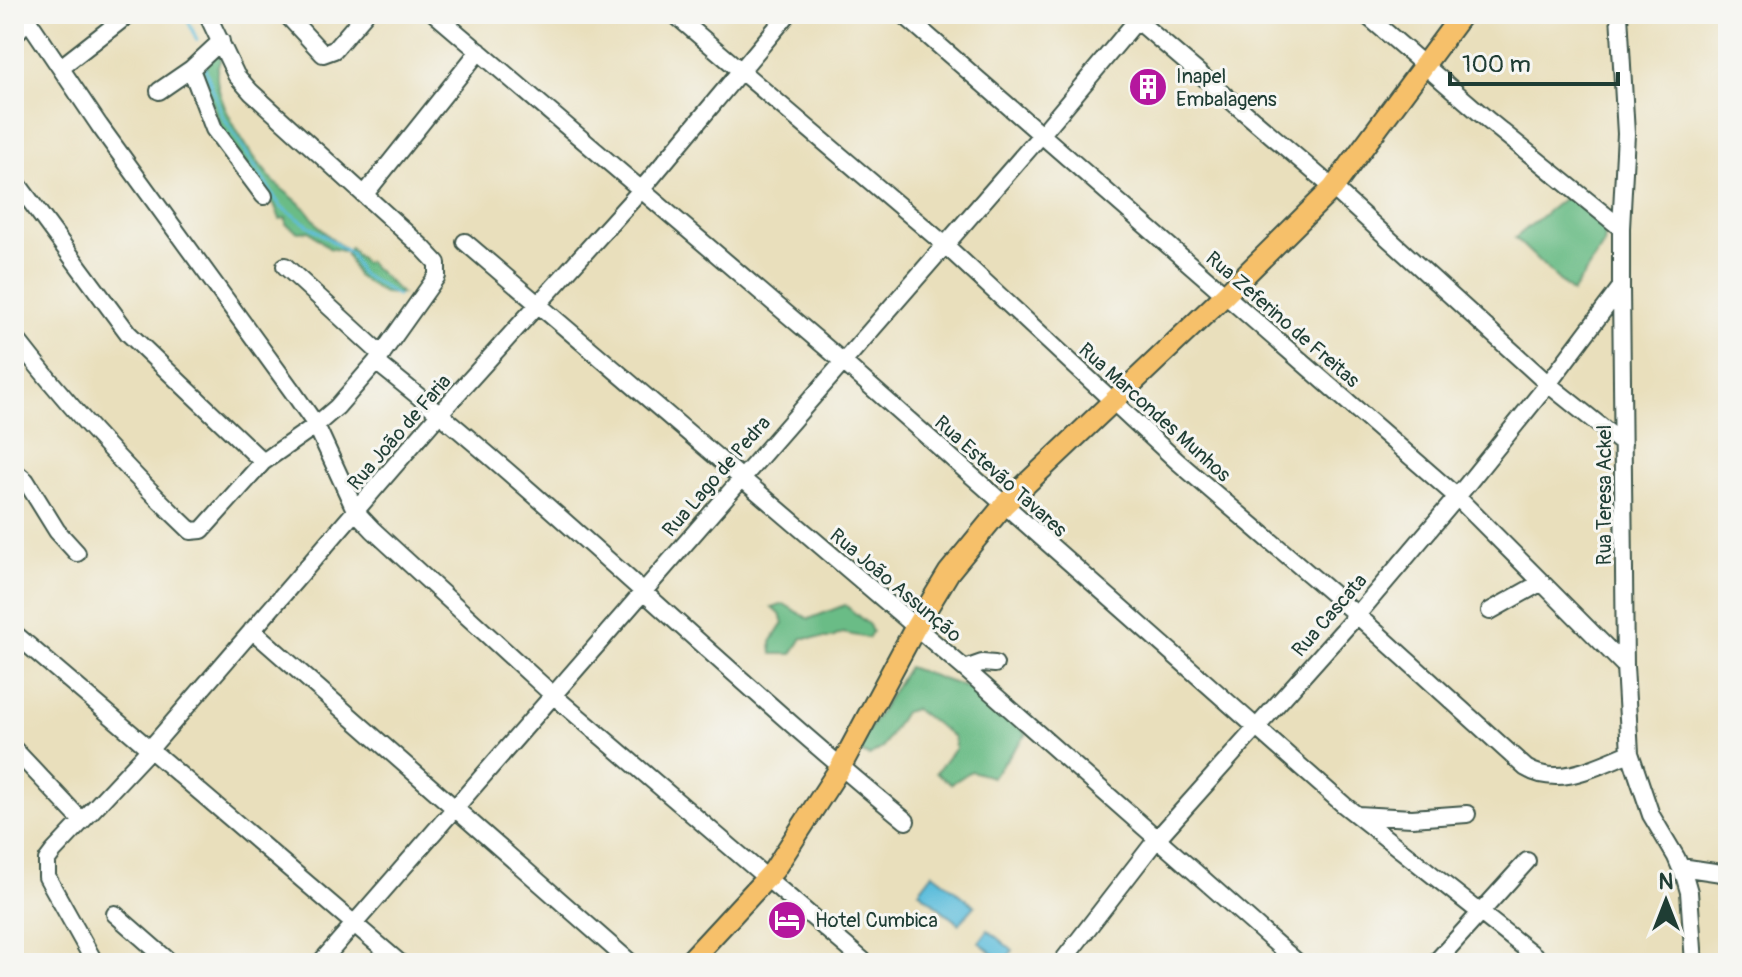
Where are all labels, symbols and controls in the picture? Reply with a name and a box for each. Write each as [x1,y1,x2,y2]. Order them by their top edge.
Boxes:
scale bar [1450,36,1618,86]
text: 100 m [1462,50,1531,79]
place label: Inapel Embalagens [1176,64,1277,112]
building icon: Inapel Embalagens [1127,66,1169,108]
street label: Rua Zeferino de Freitas [1201,246,1365,393]
street label: Rua Marcondes Munhos [1073,337,1236,487]
street label: Rua João de Faria [342,369,456,495]
street label: Rua Estevão Tavares [929,410,1072,543]
street label: Rua Lago de Pedra [657,411,776,542]
street label: Rua Teresa Ackel [1592,425,1617,565]
street label: Rua João Assunção [825,523,967,648]
street label: Rua Cascata [1286,569,1372,662]
north arrow [1626,861,1706,941]
text: N [1659,868,1674,896]
hotel icon: Hotel Cumbica [766,899,808,941]
place label: Hotel Cumbica [815,908,938,933]

